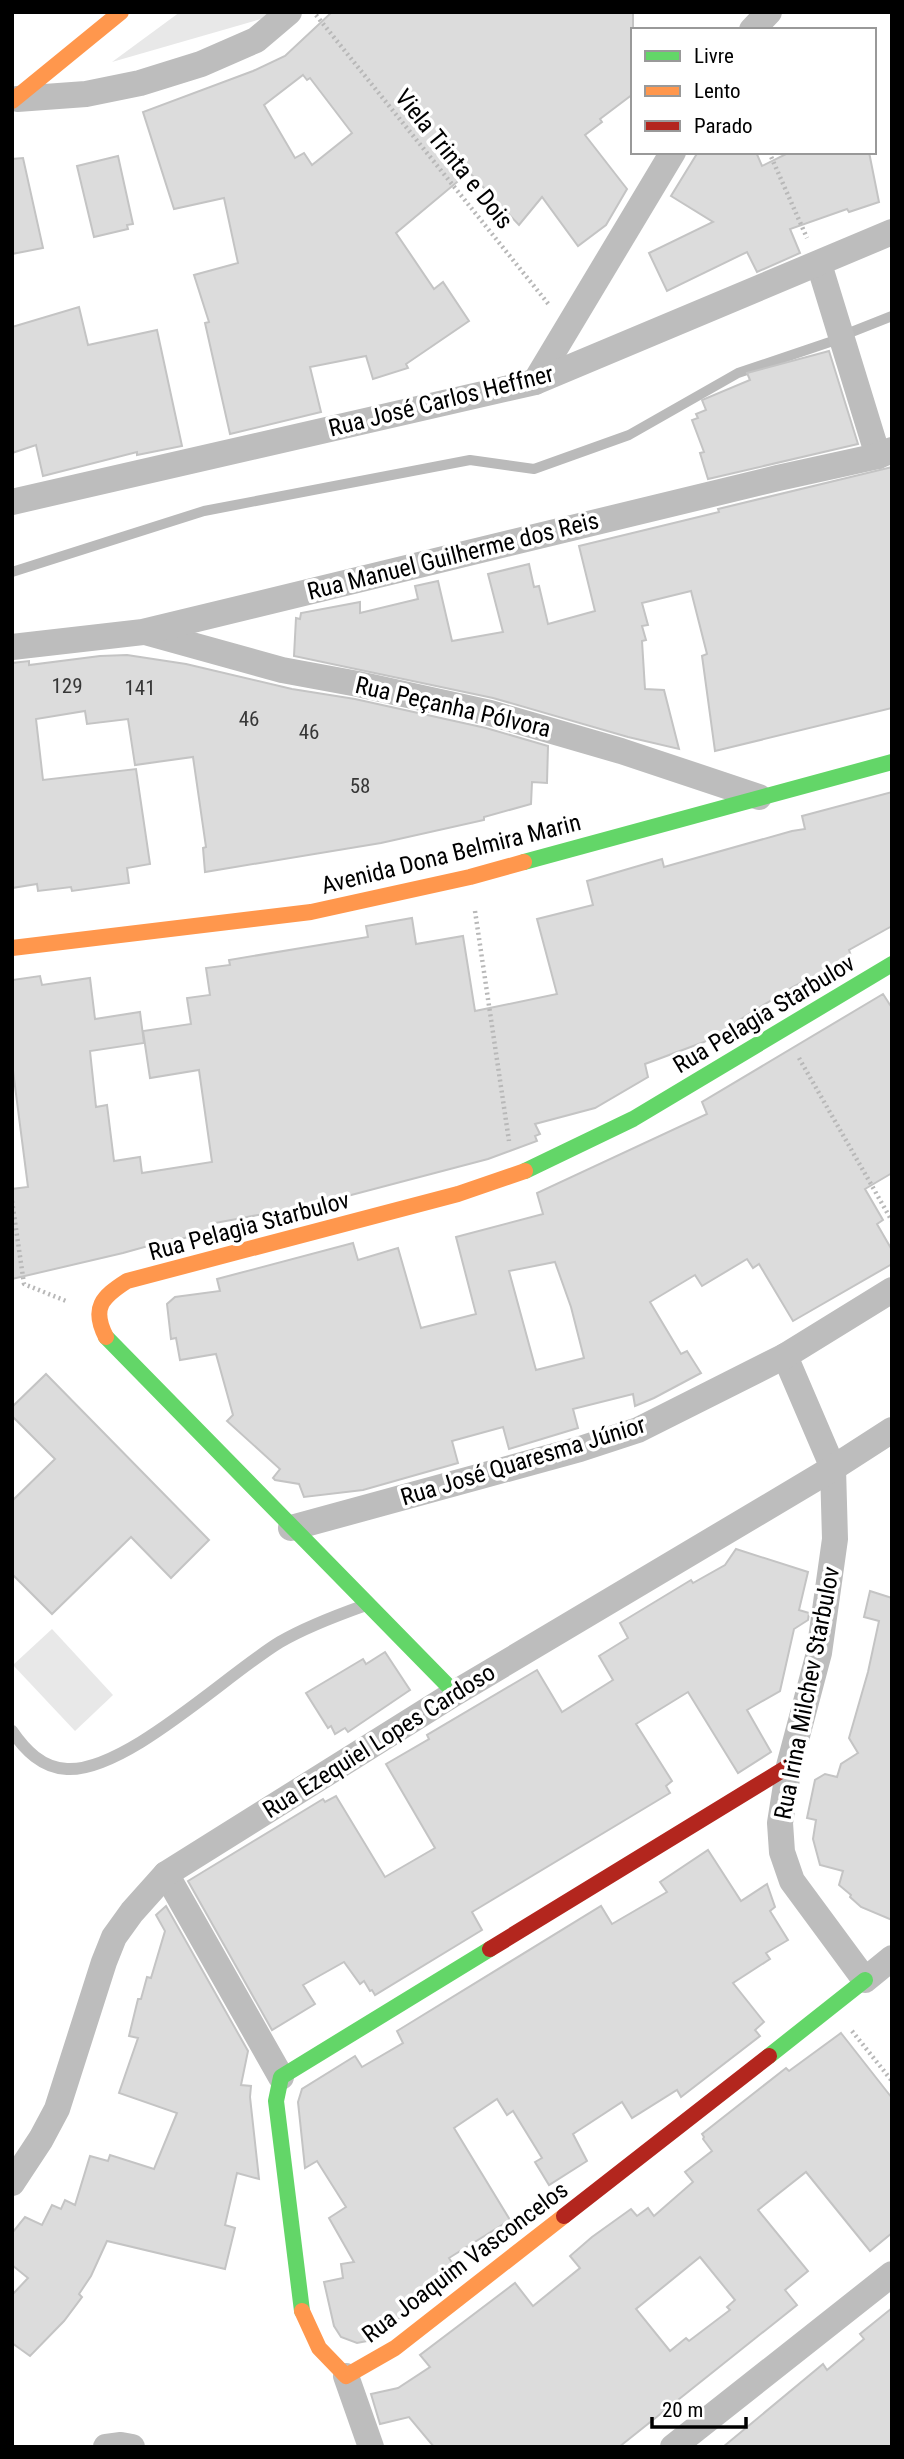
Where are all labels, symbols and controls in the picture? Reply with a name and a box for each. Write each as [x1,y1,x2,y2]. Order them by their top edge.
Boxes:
legend [631,28,876,154]
text: Livre [694,44,734,68]
text: Lento [694,79,741,103]
street label: Viela Trinta e Dois [389,84,519,234]
text: Parado [694,114,753,138]
street label: Rua José Carlos Heffner [326,360,556,442]
street label: Rua Manuel Guilherme dos Reis [305,506,601,606]
street label: Rua Peçanha Pólvora [353,671,553,743]
house number: 129 [51,674,83,698]
house number: 141 [124,676,156,700]
house number: 46 [239,707,259,731]
house number: 46 [299,720,319,744]
house number: 58 [350,774,370,798]
street label: Avenida Dona Belmira Marin [318,808,584,900]
street label: Rua Pelagia Starbulov [668,949,860,1079]
street label: Rua Pelagia Starbulov [146,1186,352,1266]
street label: Rua José Quaresma Júnior [397,1410,649,1512]
street label: Rua Irina Milchev Starbulov [769,1564,845,1822]
street label: Rua Ezequiel Lopes Cardoso [258,1658,500,1824]
street label: Rua Joaquim Vasconcelos [357,2176,573,2348]
scale bar [652,2386,746,2430]
text: 20 m [662,2398,703,2422]

